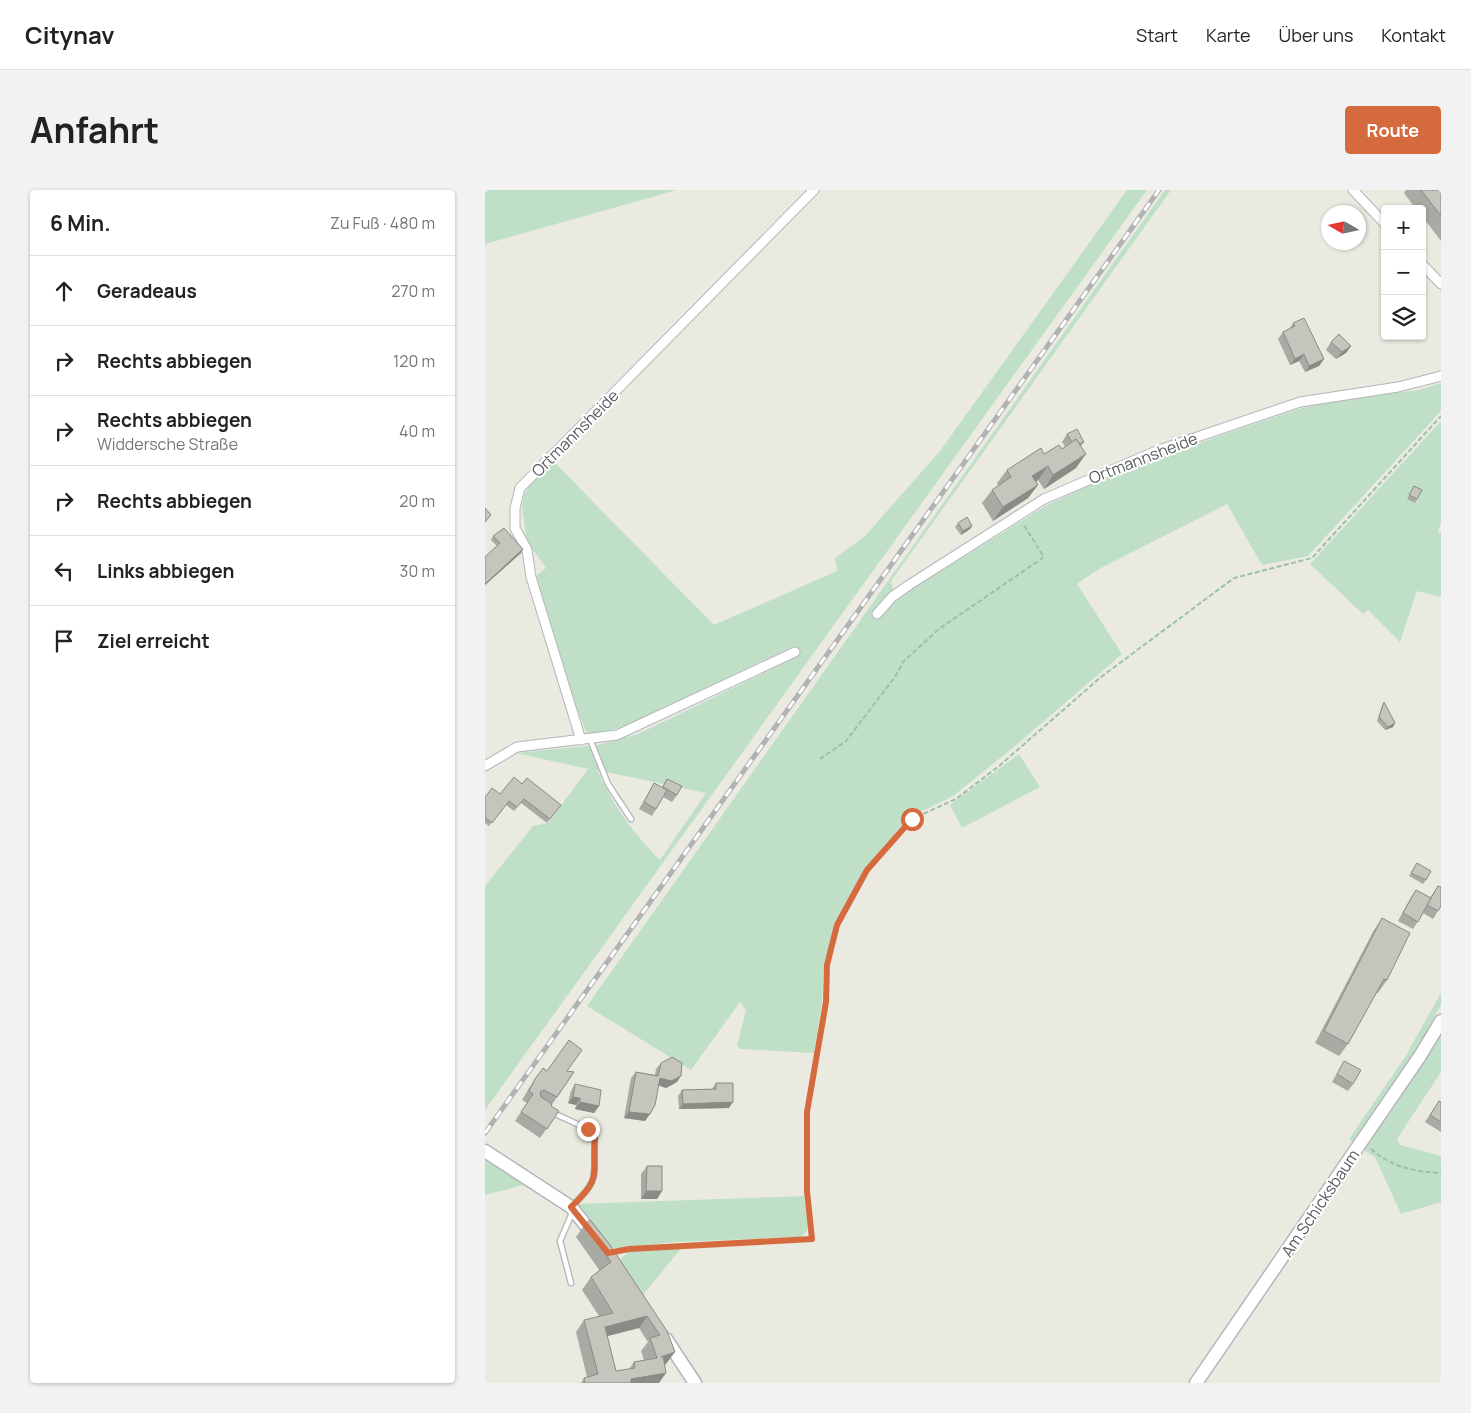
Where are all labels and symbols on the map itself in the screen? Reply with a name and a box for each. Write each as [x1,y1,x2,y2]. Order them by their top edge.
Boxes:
north arrow [1321,205,1366,250]
street label: Ortmannsheide [527,385,623,481]
street label: Ortmannsheide [1085,427,1201,489]
route start [901,808,924,831]
route end [577,1118,600,1141]
street label: Am Schicksbaum [1276,1145,1364,1261]

